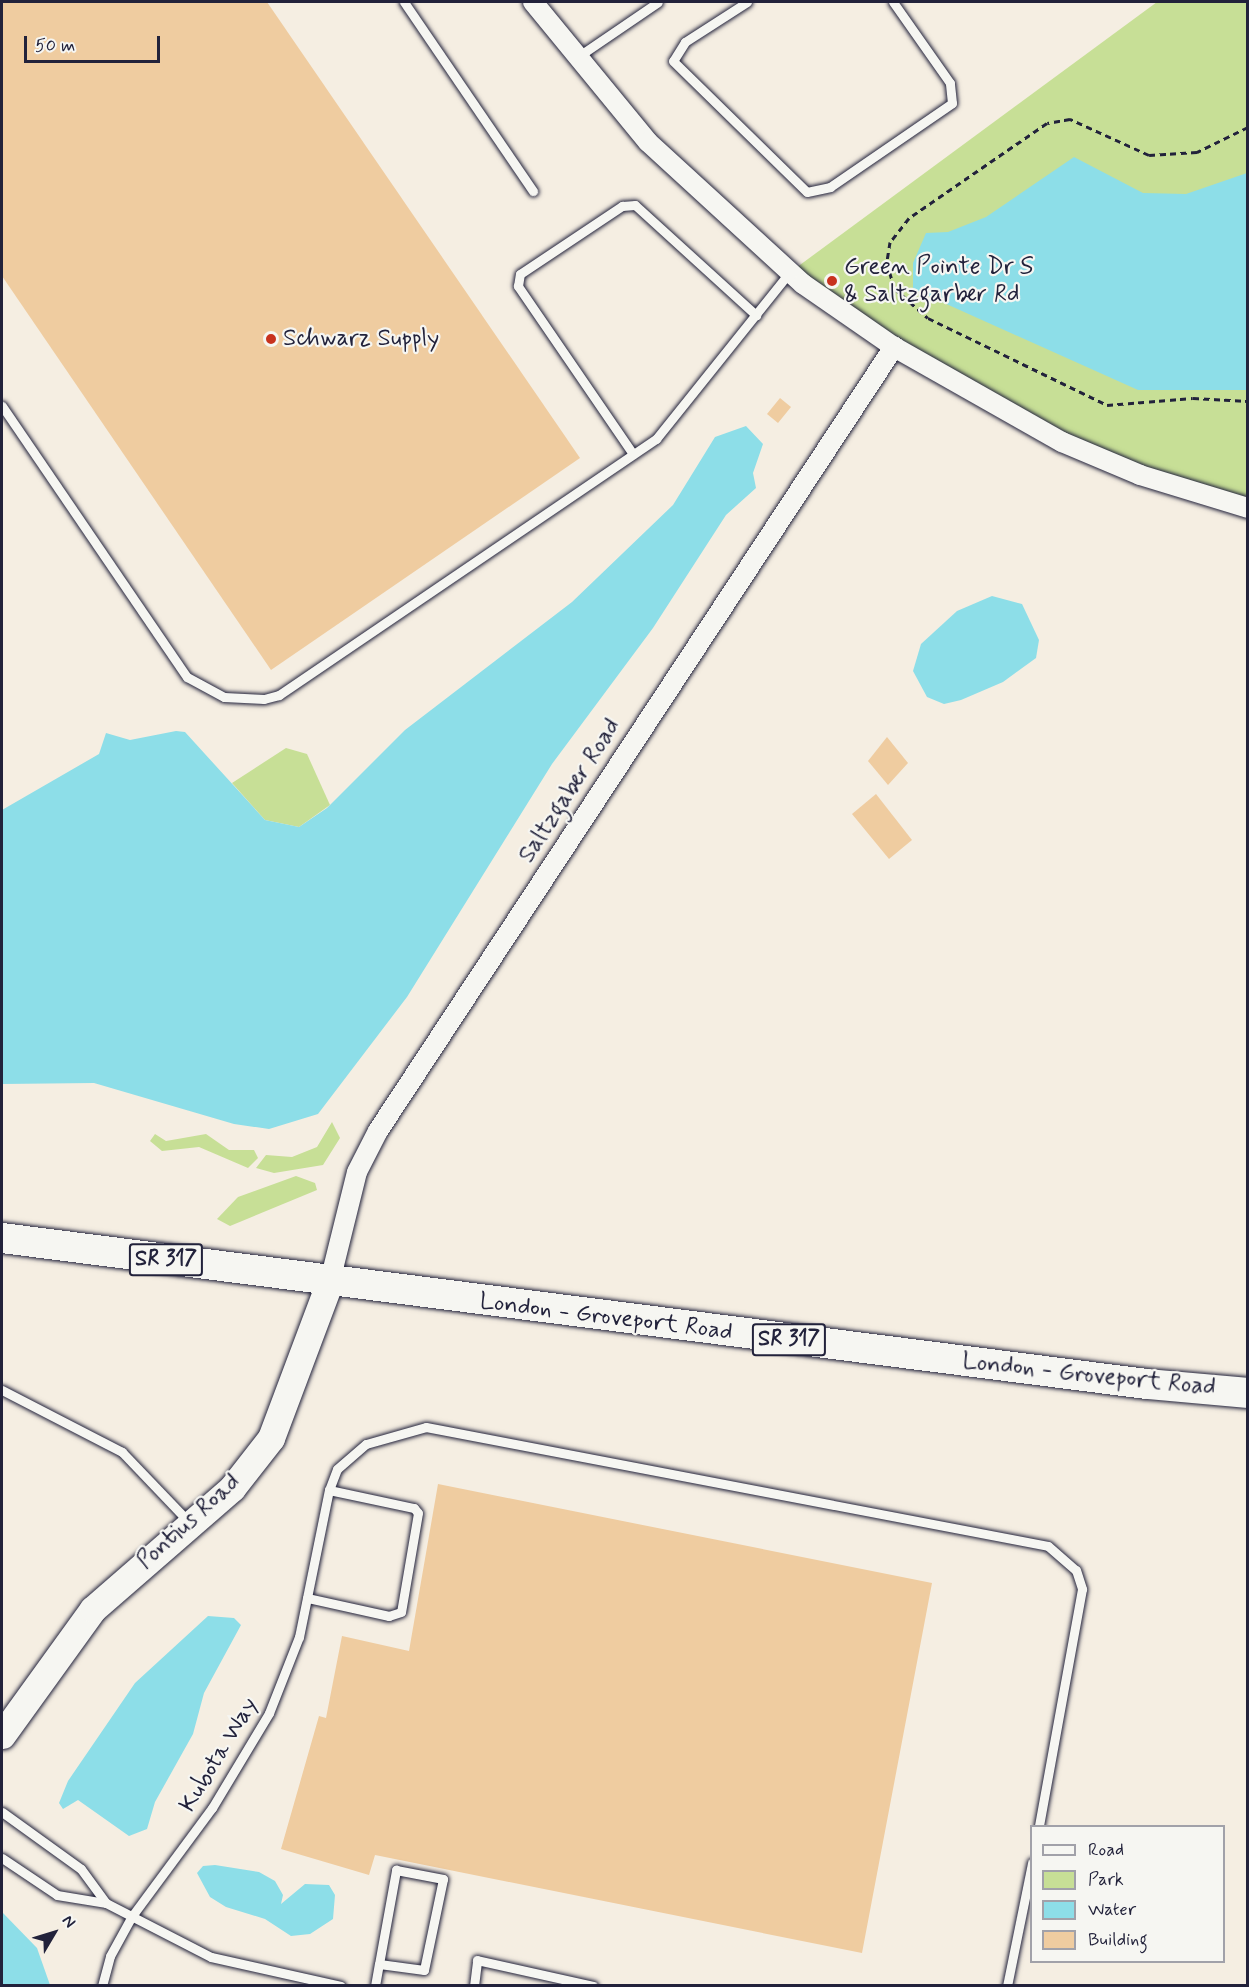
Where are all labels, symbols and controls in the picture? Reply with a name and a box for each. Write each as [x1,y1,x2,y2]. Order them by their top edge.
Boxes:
scale bar [27,24,164,62]
text: 50 m [35,34,75,58]
place label: Green Pointe Dr S & Saltzgarber Rd [844,253,1032,309]
marker: Green Pointe Dr S & Saltzgarber Rd [825,274,839,288]
place label: Schwarz Supply [283,325,439,353]
marker: Schwarz Supply [264,332,278,346]
street label: Saltzgaber Road [513,714,627,868]
road number: SR 317 [128,1241,204,1279]
street label: London - Groveport Road [478,1287,734,1347]
road number: SR 317 [752,1321,826,1359]
street label: London - Groveport Road [961,1347,1217,1403]
street label: Pontius Road [132,1469,246,1575]
street label: Kubota Way [174,1692,264,1818]
legend [1030,1825,1225,1963]
text: Road [1088,1838,1124,1862]
text: Park [1088,1868,1124,1892]
text: Water [1088,1898,1136,1922]
north arrow [24,1903,84,1963]
text: N [57,1911,80,1932]
text: Building [1088,1928,1148,1952]

